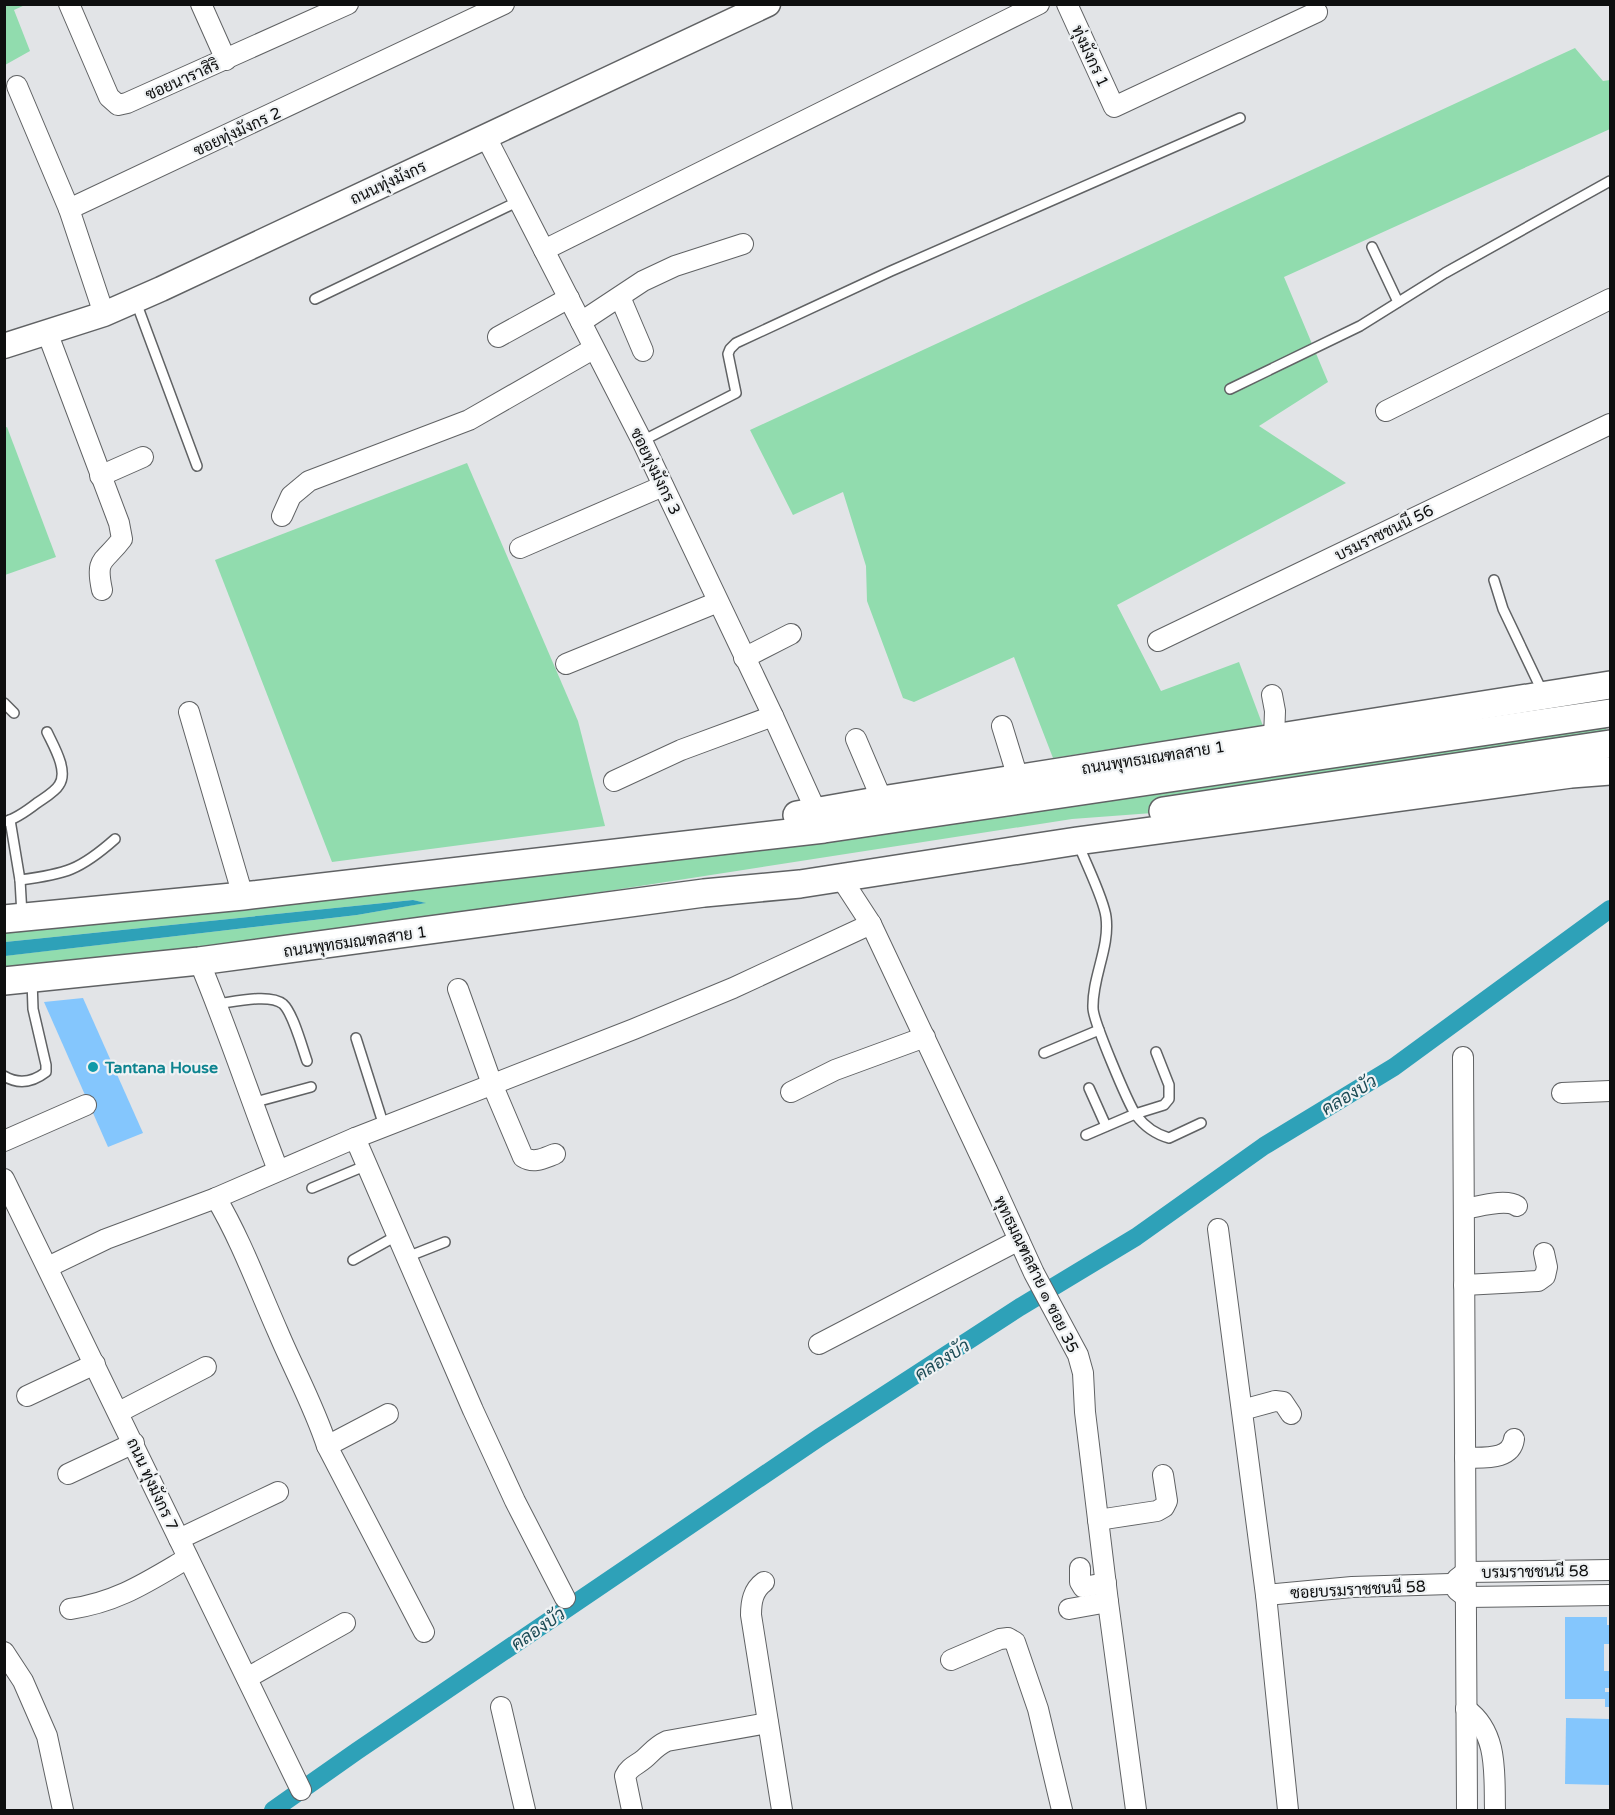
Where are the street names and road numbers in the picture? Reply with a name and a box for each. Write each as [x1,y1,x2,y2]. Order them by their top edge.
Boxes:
street label: ทุ่งมังกร 1 [1066,22,1114,91]
street label: ซอยนาราสิริ [142,55,223,105]
street label: ซอยทุ่งมังกร 2 [190,102,285,162]
street label: ถนนทุ่งมังกร [347,156,430,210]
street label: ซอยทุ่งมังกร 3 [625,424,686,519]
street label: บรมราชชนนี 56 [1331,499,1437,565]
street label: ถนนพุทธมณฑลสาย 1 [1080,737,1226,780]
street label: ถนนพุทธมณฑลสาย 1 [282,922,428,963]
street label: พุทธมณฑลสาย ๑ ซอย 35 [988,1193,1083,1357]
street label: ถนน ทุ่งมังกร 7 [121,1435,183,1534]
street label: บรมราชชนนี 58 [1481,1559,1589,1583]
street label: ซอยบรมราชชนนี 58 [1290,1574,1426,1604]

